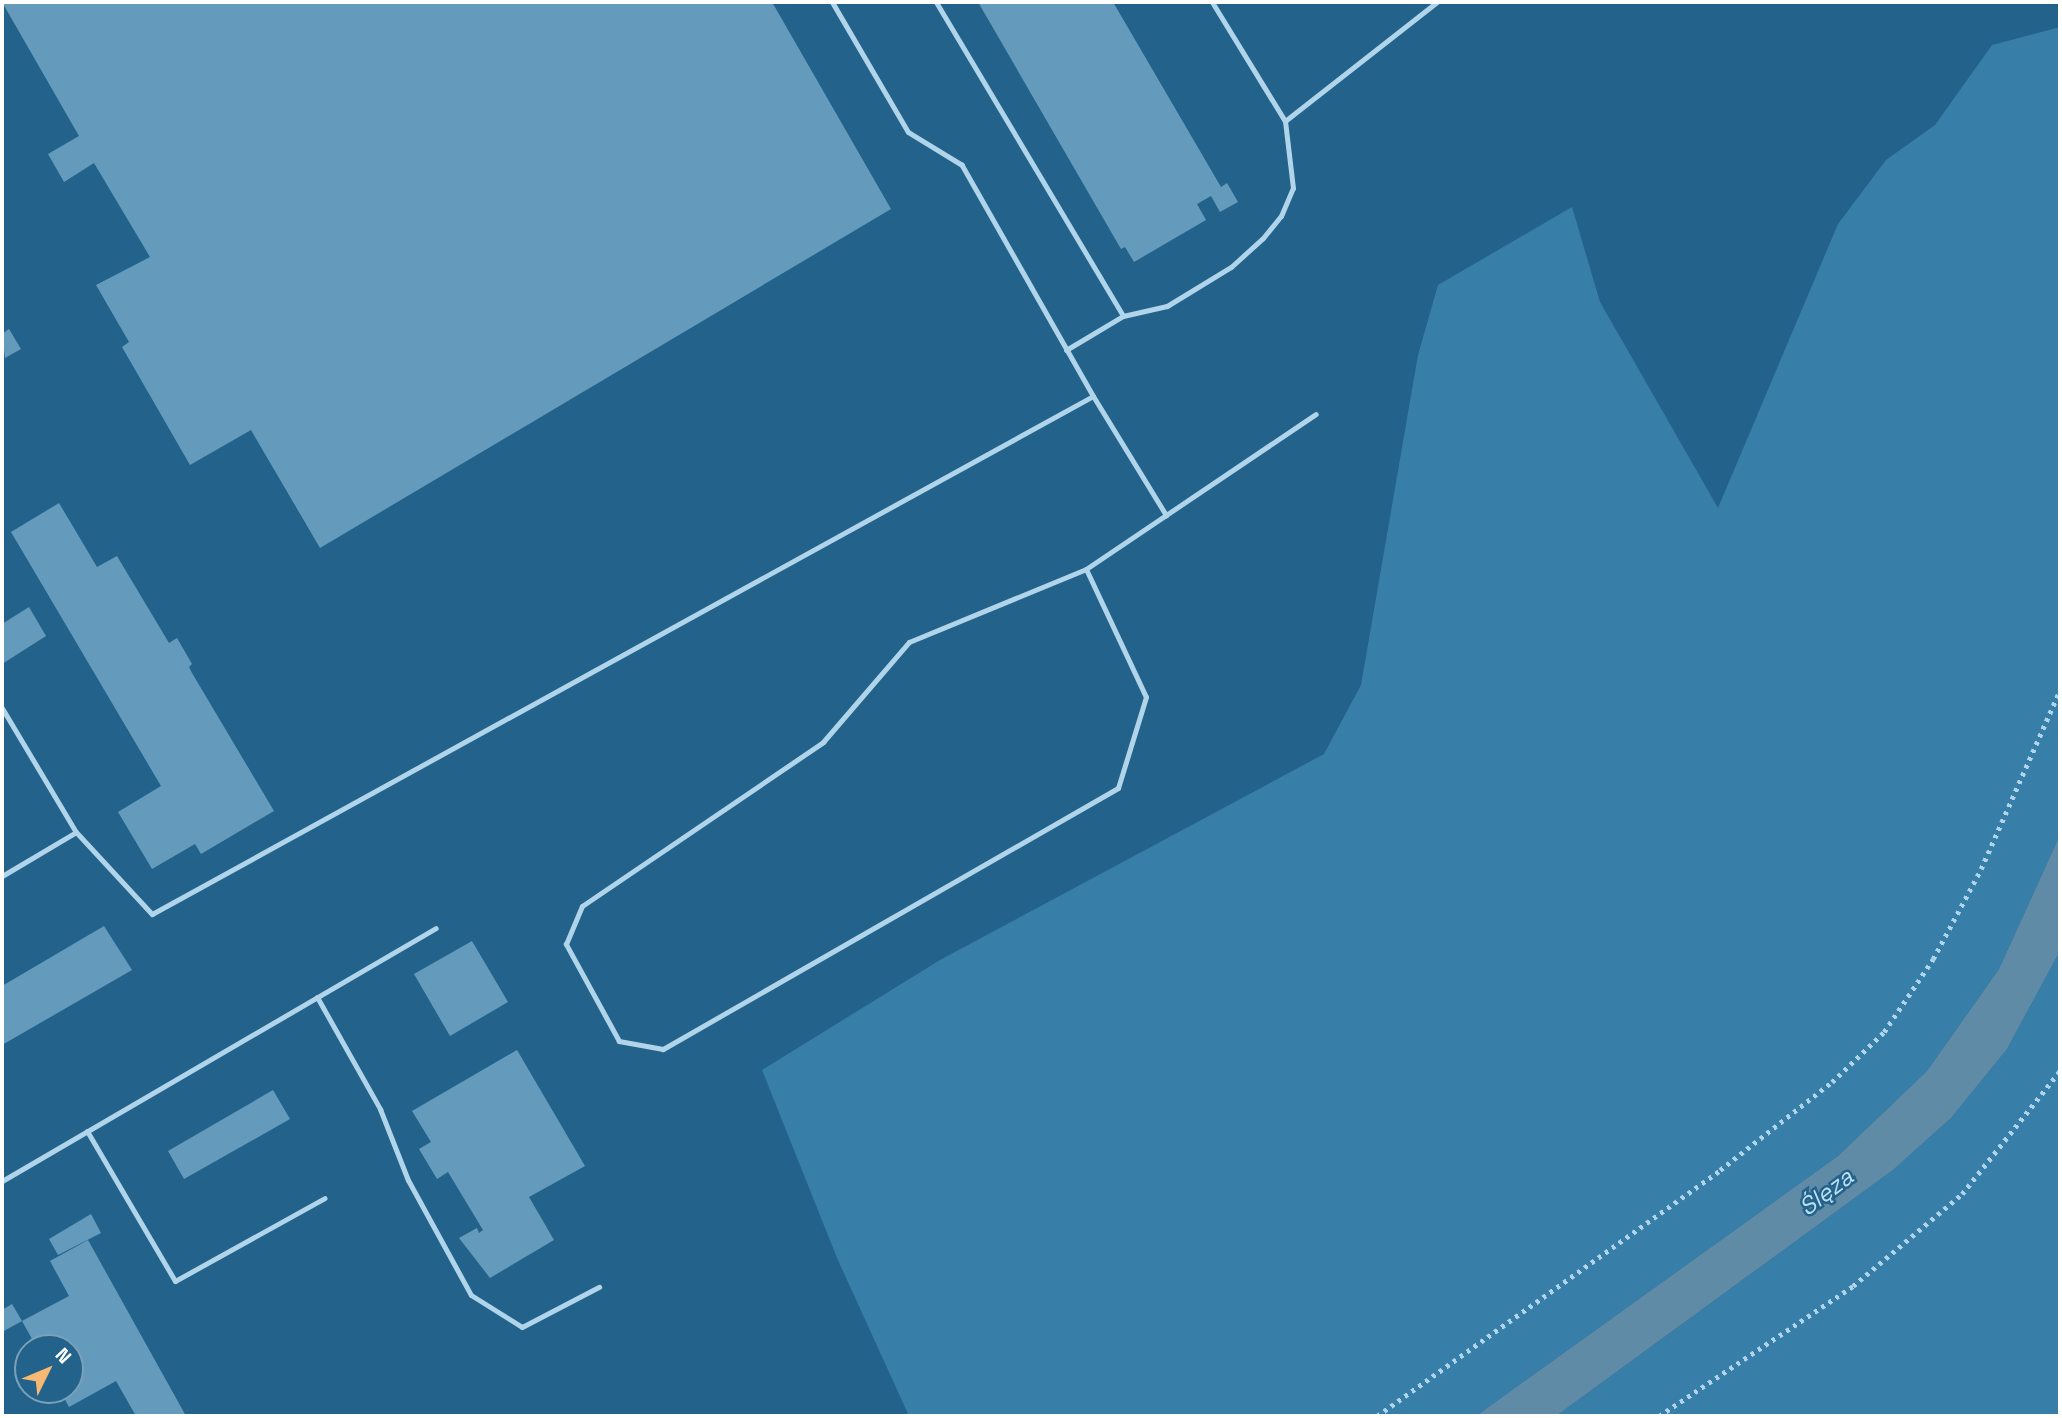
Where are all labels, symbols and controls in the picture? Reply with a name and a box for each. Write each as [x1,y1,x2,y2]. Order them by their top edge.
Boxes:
water label: Ślęza [1793,1162,1859,1222]
north arrow [14,1334,84,1404]
text: N [50,1343,77,1369]

